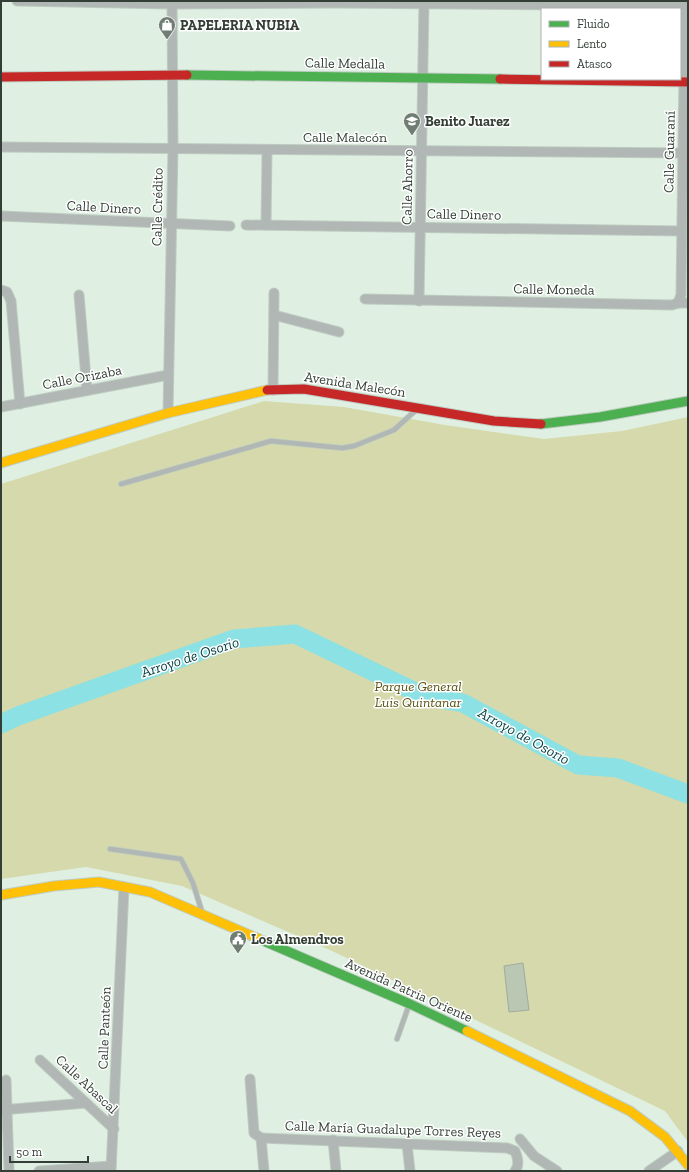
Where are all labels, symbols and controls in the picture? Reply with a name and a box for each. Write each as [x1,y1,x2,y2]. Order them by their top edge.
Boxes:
legend [541,8,681,80]
shop icon: PAPELERIA NUBIA [157,15,177,40]
place label: PAPELERIA NUBIA [180,17,300,34]
text: Fluido [577,17,610,31]
text: Lento [577,37,607,51]
street label: Calle Medalla [305,54,386,73]
text: Atasco [577,57,612,71]
school or university icon: Benito Juarez [402,111,422,136]
street label: Calle Guaraní [660,111,679,193]
place label: Benito Juarez [425,113,510,130]
street label: Calle Malecón [303,129,387,146]
street label: Calle Ahorro [398,149,417,225]
street label: Calle Crédito [148,168,167,246]
street label: Calle Dinero [66,197,142,218]
street label: Calle Dinero [427,205,501,224]
street label: Calle Moneda [513,280,595,299]
street label: Calle Orizaba [41,361,123,394]
street label: Avenida Malecón [303,368,407,401]
water label: Arroyo de Osorio [138,633,241,682]
park label: Parque General Luis Quintanar [374,678,462,711]
water label: Arroyo de Osorio [474,703,573,769]
public building icon: Los Almendros [228,929,248,954]
place label: Los Almendros [251,931,344,948]
street label: Avenida Patria Oriente [343,955,475,1026]
street label: Calle Panteón [95,986,114,1070]
street label: Calle Abascal [52,1051,122,1118]
street label: Calle María Guadalupe Torres Reyes [285,1117,501,1142]
scale bar [10,1138,88,1164]
text: 50 m [16,1145,43,1159]

